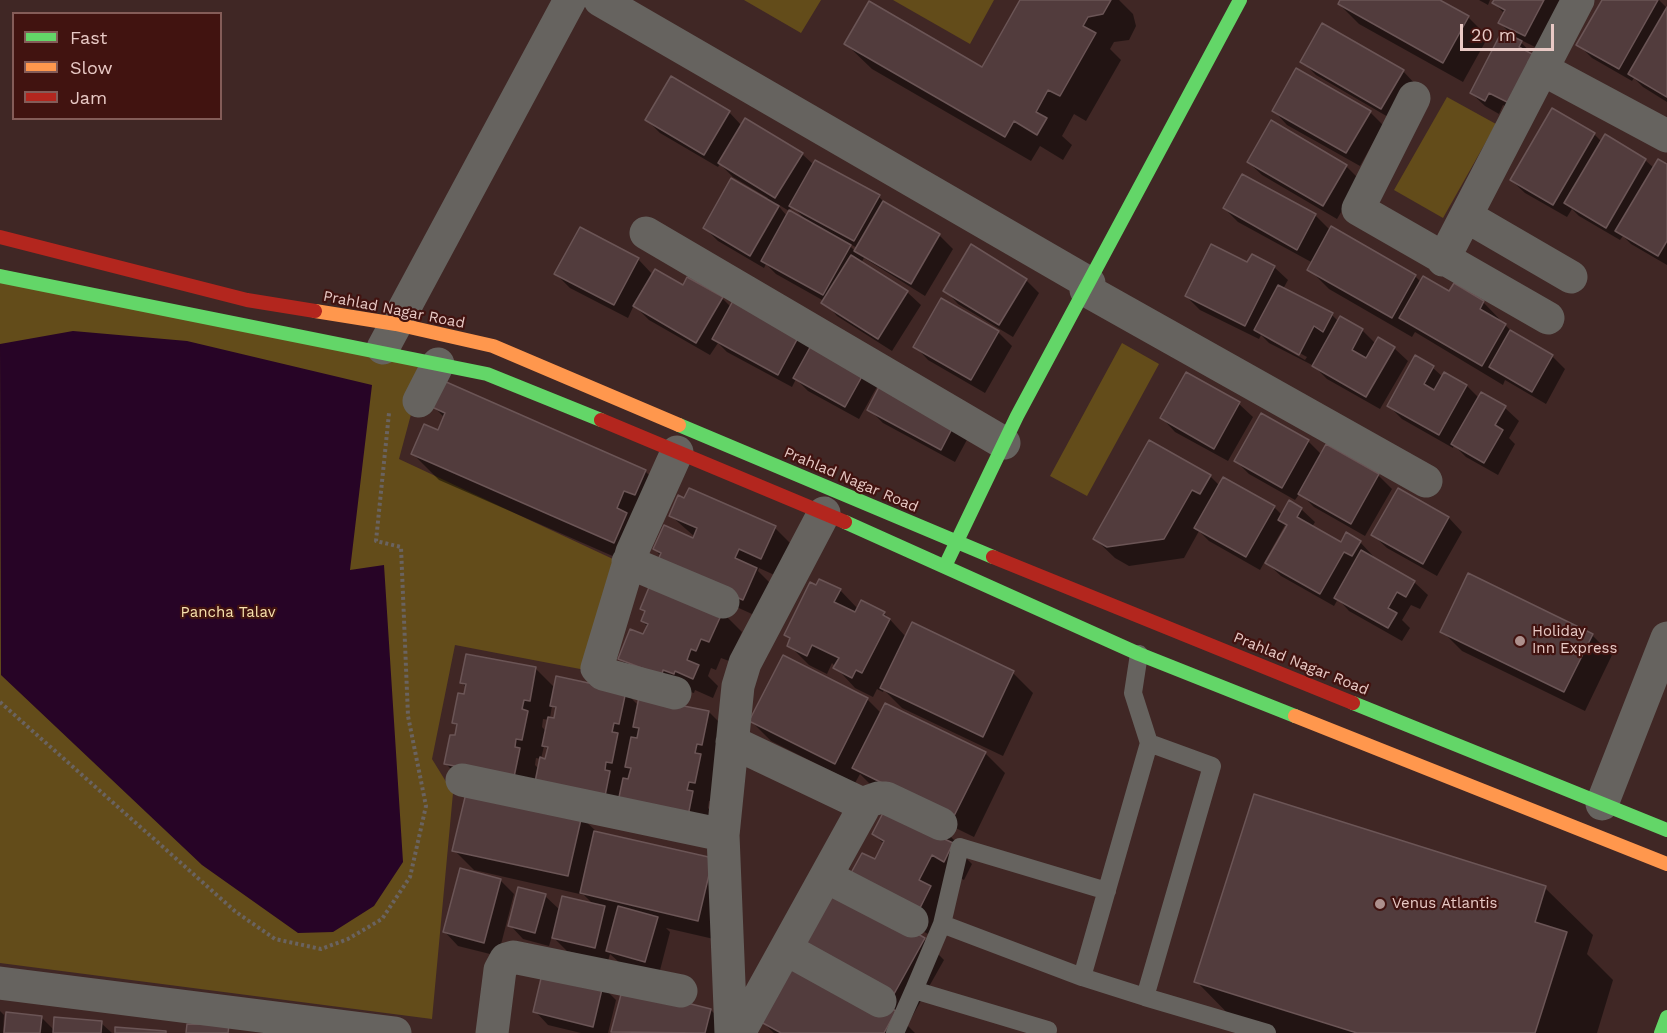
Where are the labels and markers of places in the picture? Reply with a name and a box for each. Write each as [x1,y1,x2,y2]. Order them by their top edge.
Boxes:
place label: Holiday Inn Express [1532,623,1617,658]
marker: Holiday Inn Express [1513,634,1527,648]
place label: Venus Atlantis [1392,895,1497,913]
marker: Venus Atlantis [1373,897,1387,911]

